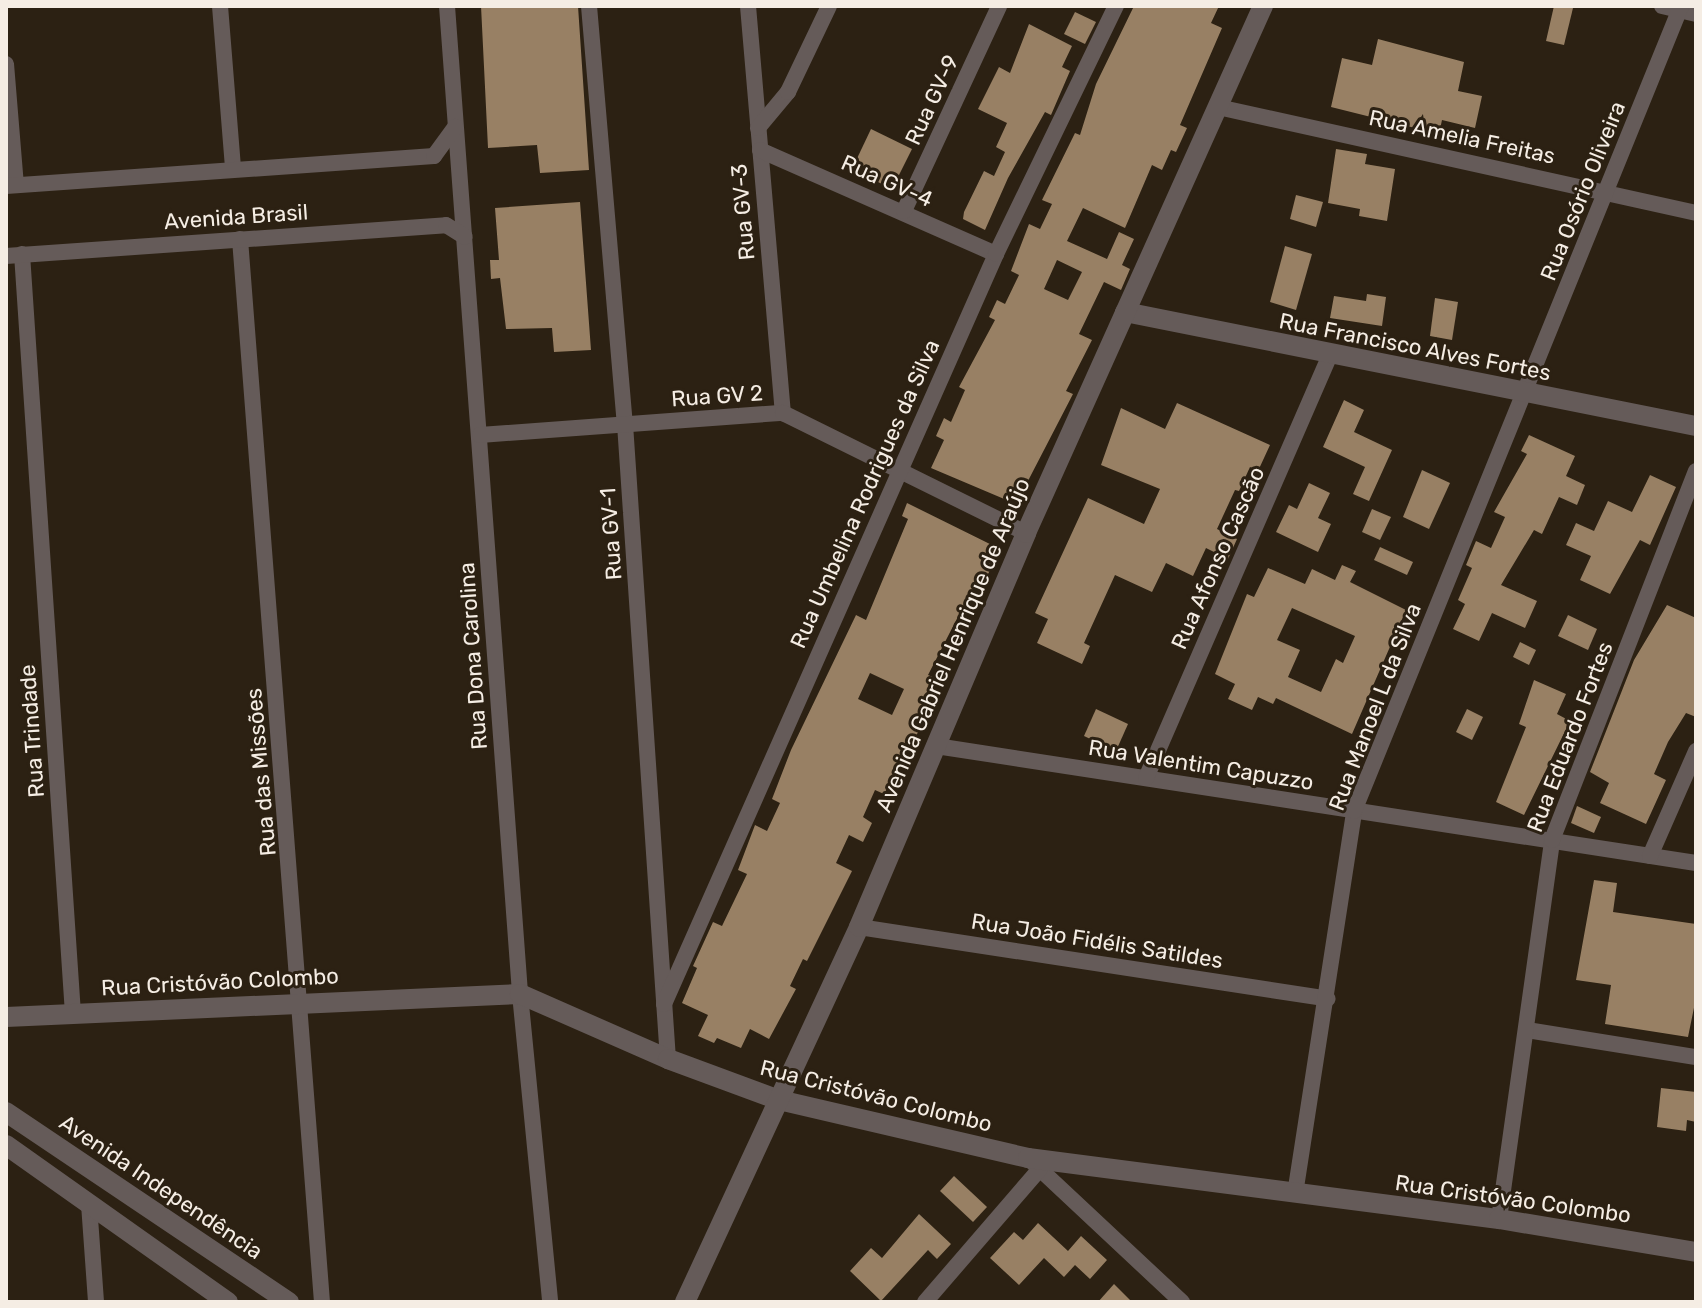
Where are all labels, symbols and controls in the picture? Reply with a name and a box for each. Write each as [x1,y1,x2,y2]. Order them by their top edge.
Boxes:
street label: Rua GV-9 [900,51,964,149]
street label: Rua Osório Oliveira [1535,98,1631,284]
street label: Rua Amelia Freitas [1366,104,1558,170]
street label: Rua GV-4 [837,149,937,213]
street label: Rua GV-3 [726,163,760,261]
street label: Avenida Brasil [163,199,309,235]
street label: Rua Francisco Alves Fortes [1277,308,1553,386]
street label: Rua Umbelina Rodrigues da Silva [785,336,945,652]
street label: Rua GV 2 [670,380,764,412]
street label: Rua Afonso Cascão [1166,462,1270,654]
street label: Avenida Gabriel Henrique de Araújo [870,474,1036,816]
street label: Rua GV-1 [595,487,627,581]
street label: Rua Dona Carolina [453,562,493,750]
street label: Rua Manoel L da Silva [1323,599,1427,815]
street label: Rua Eduardo Fortes [1522,638,1618,836]
street label: Rua Trindade [14,663,50,799]
street label: Rua das Missões [241,687,281,857]
street label: Rua Valentim Capuzzo [1086,734,1316,796]
street label: Rua João Fidélis Satildes [969,908,1225,974]
street label: Rua Cristóvão Colombo [100,963,340,1001]
street label: Rua Cristóvão Colombo [757,1054,995,1138]
street label: Avenida Independência [54,1109,268,1265]
street label: Rua Cristóvão Colombo [1393,1169,1633,1229]

